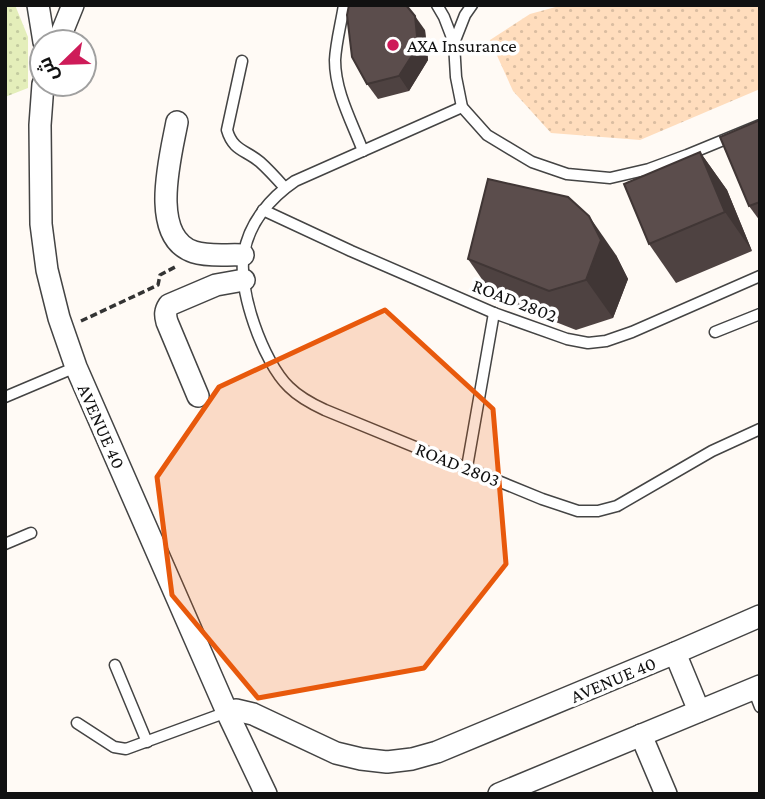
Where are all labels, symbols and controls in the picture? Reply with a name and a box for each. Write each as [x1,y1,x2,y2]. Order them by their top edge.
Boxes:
north arrow [28,28,98,98]
place label: AXA Insurance [407,35,517,56]
marker: AXA Insurance [385,37,401,53]
text: ش [33,54,63,85]
street label: ROAD 2802 [470,275,560,326]
street label: AVENUE 40 [73,380,130,472]
street label: ROAD 2803 [413,438,503,491]
street label: AVENUE 40 [567,652,659,707]

